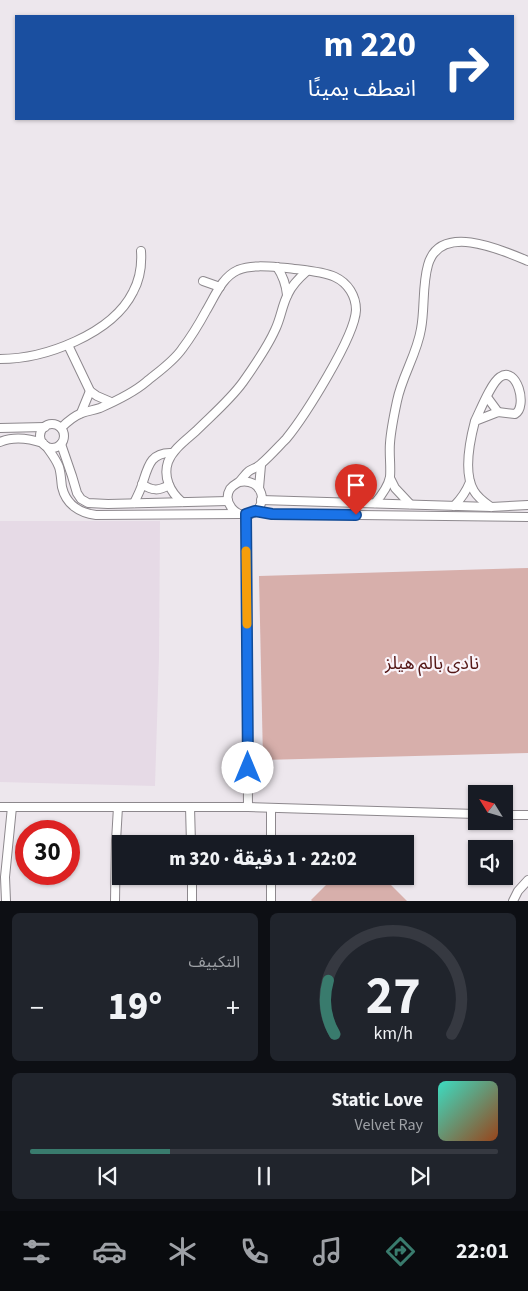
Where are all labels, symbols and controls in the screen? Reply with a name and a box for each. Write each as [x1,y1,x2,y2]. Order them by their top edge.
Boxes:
text: 220 m [324,20,416,70]
icon: right [434,35,499,100]
text: انعطف يمينًا [308,73,416,105]
pin [335,464,377,515]
icon: arrive [342,471,370,499]
park label: نادى بالم هيلز [384,651,479,676]
position arrow [221,741,273,793]
north arrow [468,785,512,830]
map controls [468,785,513,885]
speed limit sign: 30 [15,820,80,885]
button: sound [468,840,513,885]
text: 22:02 · 1 دقيقة · 320 m [169,846,357,873]
text: التكييف [188,951,240,973]
text: 27 [366,960,420,1034]
text: 19° [108,980,162,1034]
text: − [30,988,44,1028]
text: + [226,988,240,1028]
text: km/h [373,1021,413,1046]
text: Static Love [332,1087,423,1114]
text: Velvet Ray [355,1114,423,1136]
icon: previous [94,1162,122,1190]
icon: pause [250,1162,278,1190]
icon: next [406,1162,434,1190]
icon: filters [19,1234,54,1269]
icon: car [92,1234,127,1269]
icon: climate [165,1234,200,1269]
icon: phone [237,1234,272,1269]
icon: music [310,1234,345,1269]
icon: directions [383,1234,418,1269]
text: 22:01 [456,1235,509,1267]

